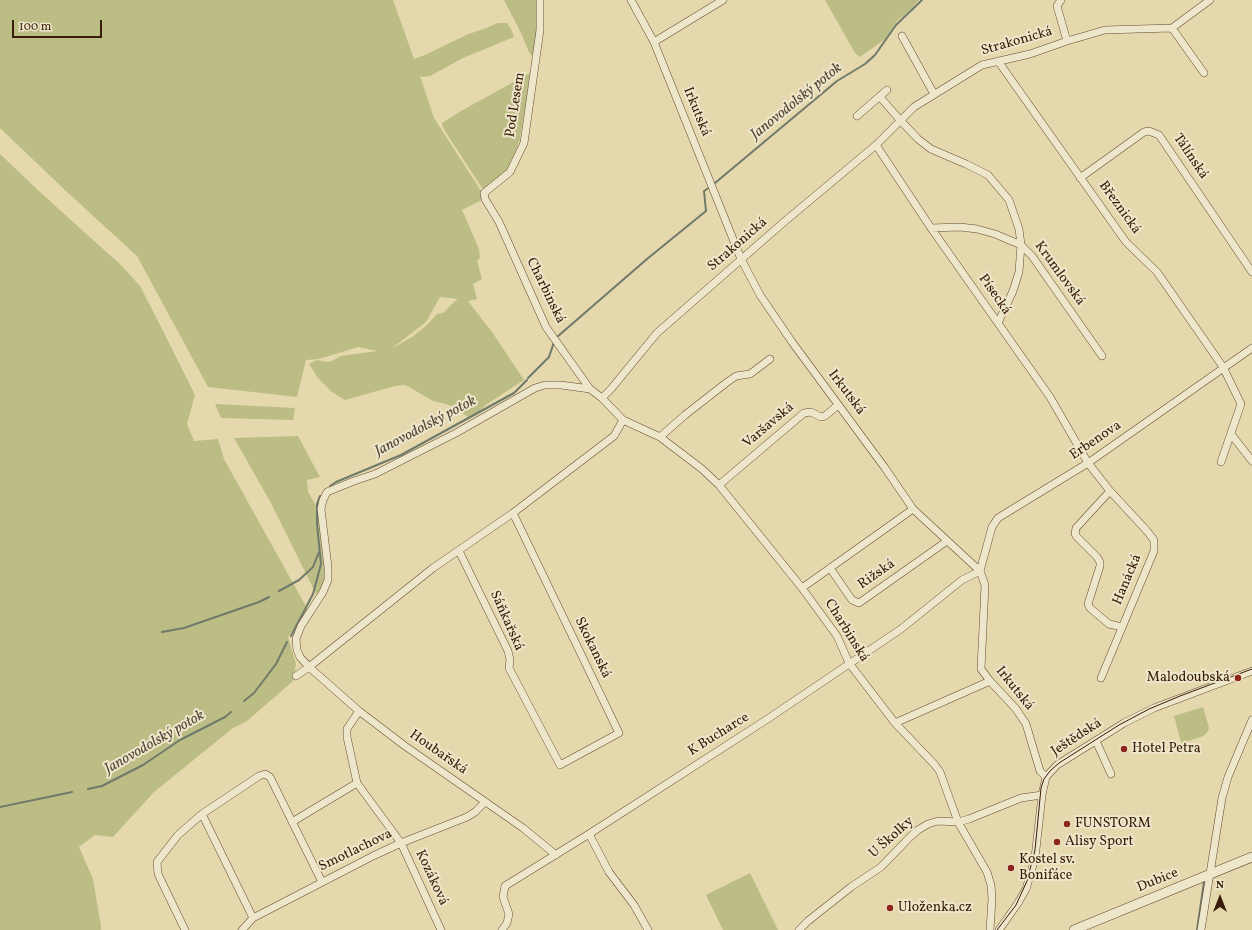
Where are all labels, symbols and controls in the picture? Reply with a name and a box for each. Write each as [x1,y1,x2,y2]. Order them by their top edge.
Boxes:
scale bar [14,12,104,38]
text: 100 m [19,19,51,35]
street label: Strakonická [979,24,1055,60]
water label: Janovodolský potok [748,60,846,144]
street label: Pod Lesem [503,71,529,139]
street label: Irkutská [678,85,714,139]
street label: Tálínská [1169,131,1211,183]
street label: Březnická [1094,178,1144,238]
street label: Strakonická [705,215,771,275]
street label: Krumlovská [1030,239,1088,309]
street label: Charbinská [522,255,568,327]
street label: Písecká [974,272,1014,318]
street label: Irkutská [824,367,868,419]
water label: Janovodolský potok [372,393,480,461]
street label: Varšavská [740,400,798,452]
street label: Erbenova [1067,418,1125,464]
street label: Hanácká [1110,552,1146,608]
street label: Rižská [855,556,899,594]
street label: Sáňkařská [485,588,527,654]
street label: Charbinská [820,596,872,666]
street label: Skokanská [570,615,614,681]
street label: Irkutská [991,664,1037,714]
place label: Malodoubská [1147,670,1230,686]
marker: Malodoubská [1233,673,1243,683]
water label: Janovodolský potok [102,707,208,779]
street label: K Bucharce [685,710,753,760]
street label: Ještědská [1048,715,1106,761]
street label: Houbařská [406,727,470,779]
place label: Hotel Petra [1132,741,1201,757]
marker: Hotel Petra [1119,744,1129,754]
street label: U Školky [866,814,918,862]
place label: FUNSTORM [1075,816,1151,832]
marker: FUNSTORM [1062,819,1072,829]
street label: Smotlachova [317,826,395,876]
place label: Alisy Sport [1065,834,1133,850]
marker: Alisy Sport [1052,837,1062,847]
street label: Kozáková [411,848,451,908]
place label: Kostel sv. Bonifáce [1019,852,1075,884]
marker: Kostel sv. Bonifáce [1006,863,1016,873]
street label: Dubice [1135,865,1181,897]
north arrow [1200,878,1240,918]
text: N [1216,878,1224,893]
place label: Uloženka.cz [898,900,972,916]
marker: Uloženka.cz [885,903,895,913]

